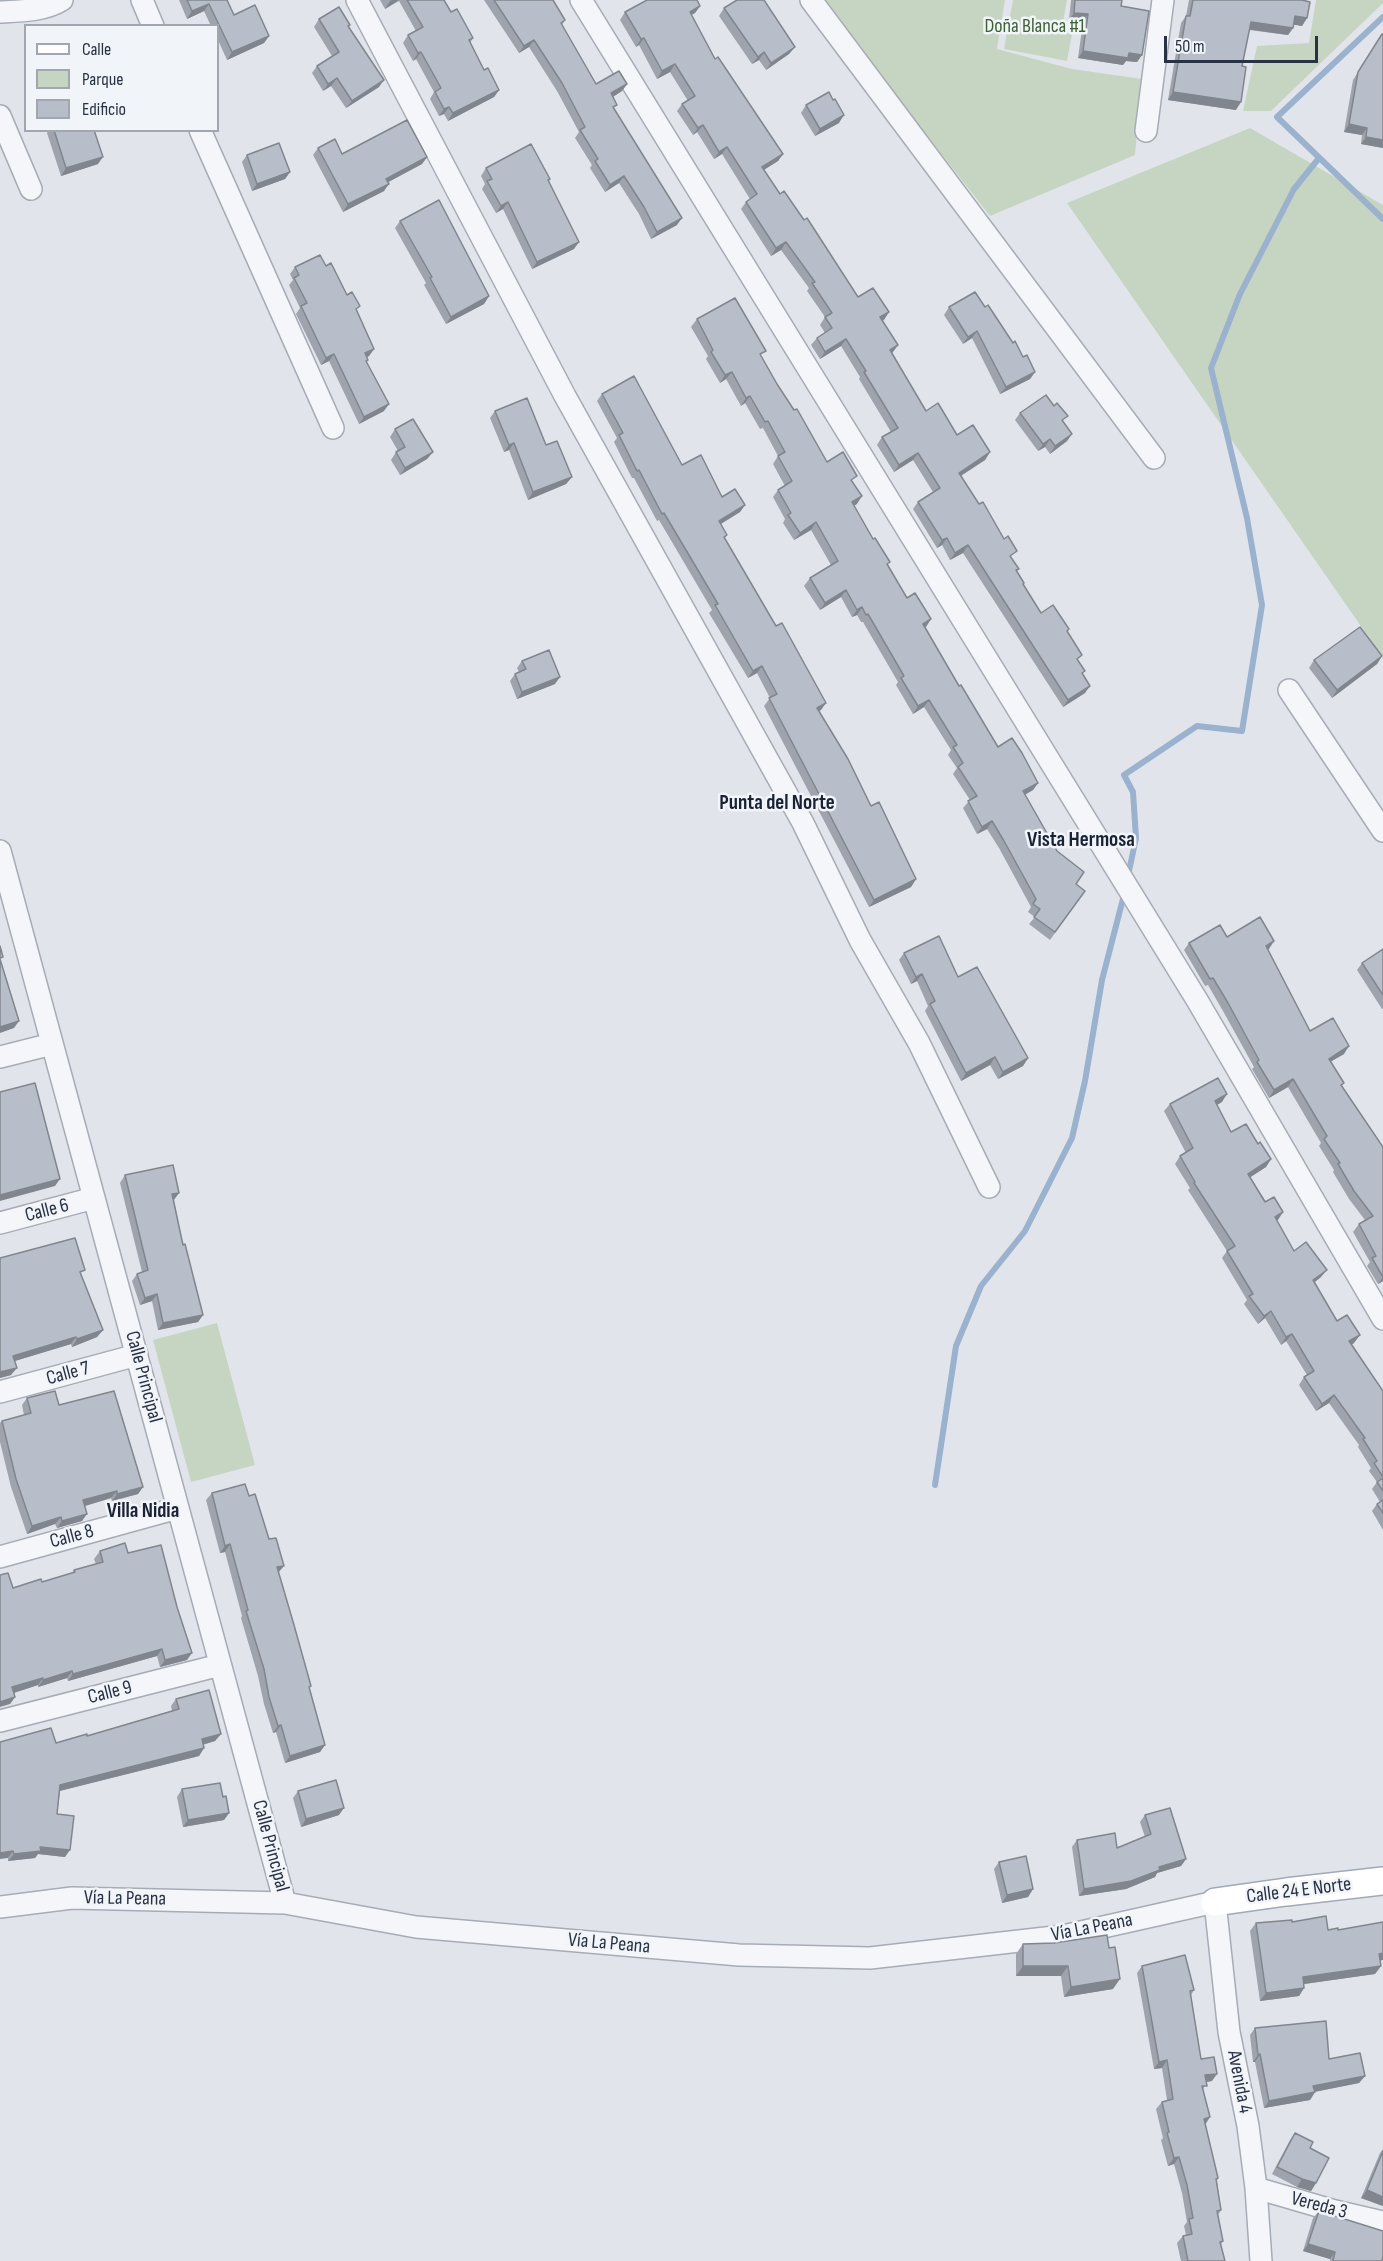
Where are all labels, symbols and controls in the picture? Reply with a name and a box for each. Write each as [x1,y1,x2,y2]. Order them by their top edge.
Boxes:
park label: Doña Blanca #1 [984,15,1086,39]
legend [24,24,219,132]
scale bar [1167,24,1322,62]
text: 50 m [1175,36,1205,57]
text: Calle [82,39,111,60]
text: Parque [82,69,123,90]
text: Edificio [82,99,126,120]
district label: Punta del Norte [719,791,835,817]
district label: Vista Hermosa [1027,828,1135,854]
street label: Calle 6 [23,1194,71,1228]
street label: Calle Principal [119,1329,167,1425]
street label: Calle 7 [44,1357,92,1391]
district label: Villa Nidia [107,1499,179,1525]
street label: Calle 8 [47,1520,97,1554]
street label: Calle 9 [85,1676,135,1710]
street label: Calle Principal [246,1798,294,1894]
street label: Calle 24 E Norte [1245,1873,1353,1909]
street label: Vía La Peana [84,1886,166,1912]
street label: Vía La Peana [1049,1908,1135,1948]
street label: Vía La Peana [567,1928,651,1960]
street label: Avenida 4 [1221,2048,1257,2116]
street label: Vereda 3 [1288,2187,1350,2225]

